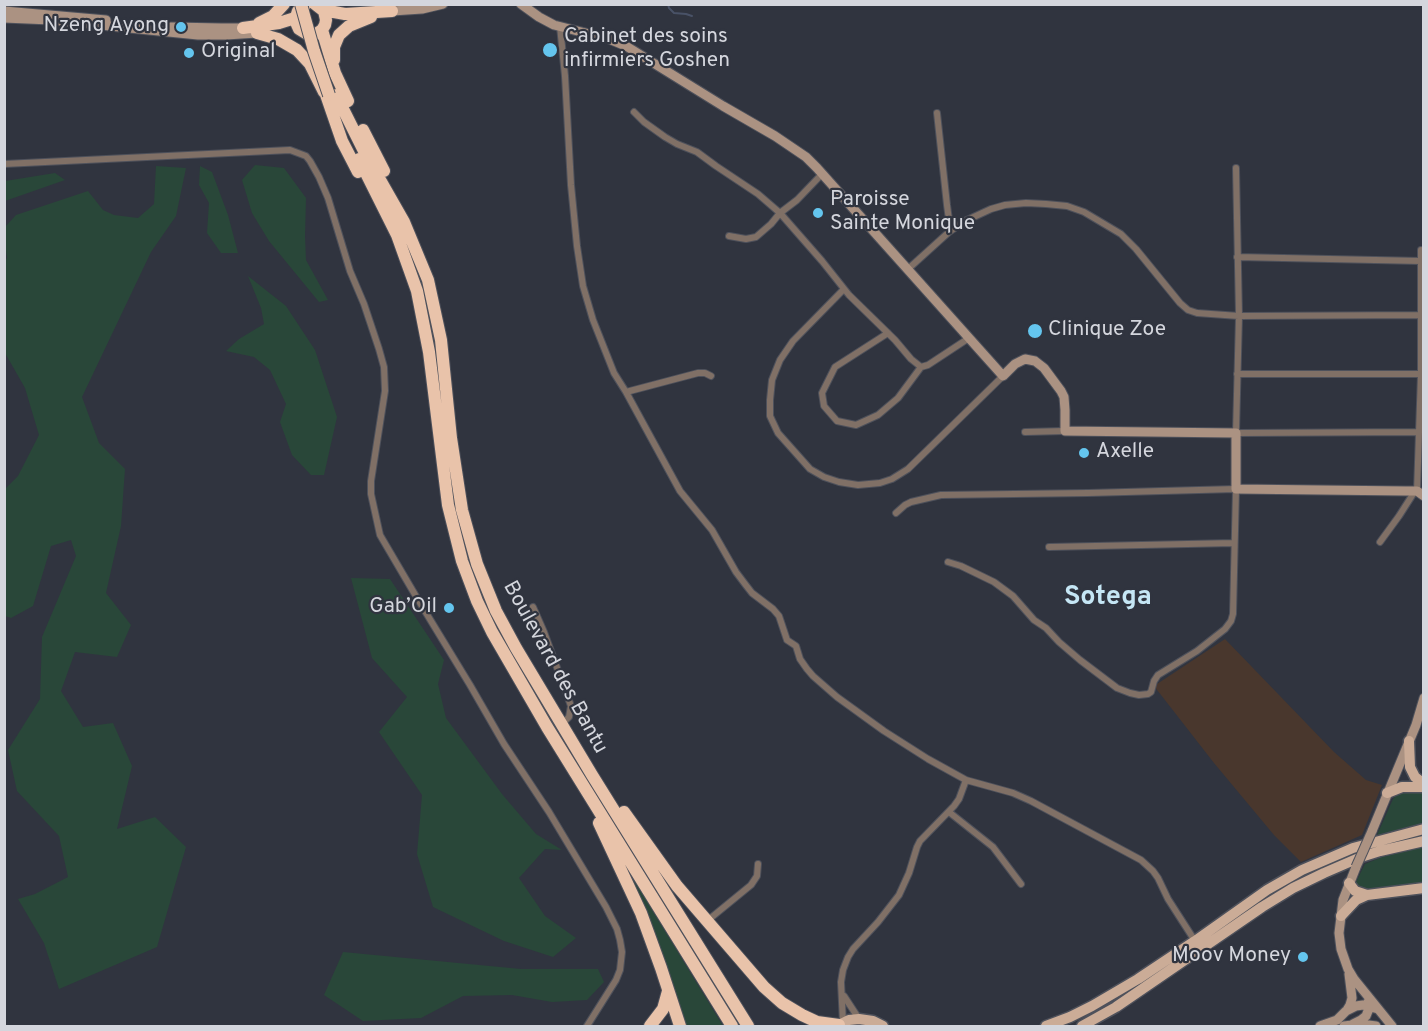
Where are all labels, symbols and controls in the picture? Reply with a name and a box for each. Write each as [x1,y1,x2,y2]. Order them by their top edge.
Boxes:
place label: Nzeng Ayong [44,14,169,40]
marker: Nzeng Ayong [174,20,188,34]
place label: Cabinet des soins infirmiers Goshen [564,25,730,75]
place label: Original [201,40,275,66]
marker: Cabinet des soins infirmiers Goshen [541,41,559,59]
marker: Original [182,46,196,60]
place label: Paroisse Sainte Monique [830,188,975,238]
marker: Paroisse Sainte Monique [811,206,825,220]
place label: Clinique Zoe [1048,318,1166,344]
marker: Clinique Zoe [1026,322,1044,340]
place label: Axelle [1096,440,1154,466]
marker: Axelle [1077,446,1091,460]
street label: Boulevard des Bantu [496,577,612,759]
district label: Sotega [1064,583,1152,615]
place label: Gab’Oil [369,595,437,621]
marker: Gab’Oil [442,601,456,615]
place label: Moov Money [1172,944,1291,970]
marker: Moov Money [1296,950,1310,964]

